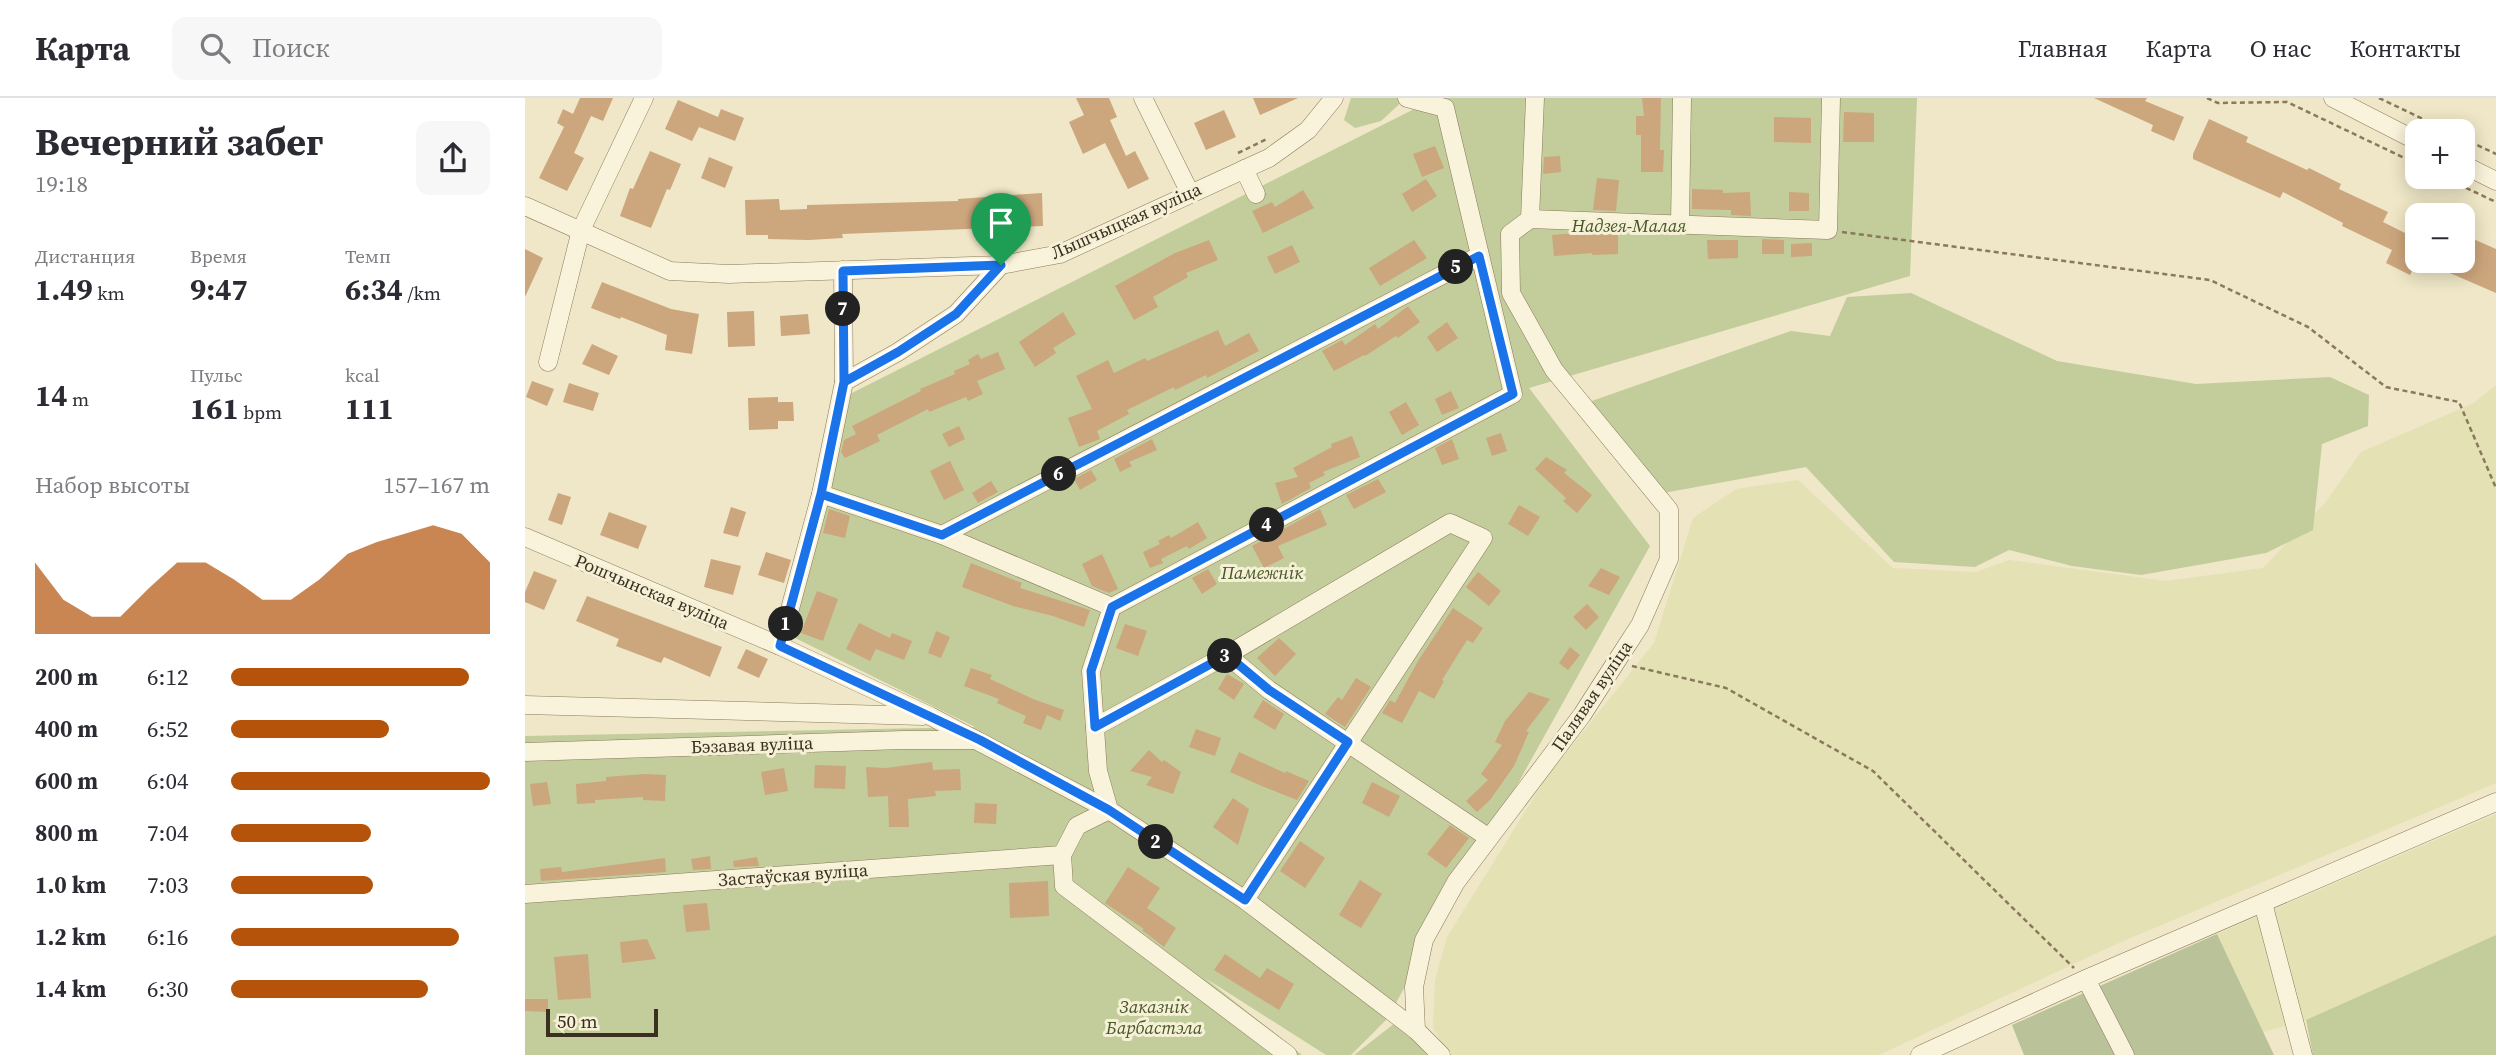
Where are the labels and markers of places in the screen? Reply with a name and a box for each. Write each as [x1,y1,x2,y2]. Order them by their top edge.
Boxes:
pin [971,193,1031,265]
pin: 5 [1439,250,1473,284]
pin: 7 [825,292,861,326]
pin: 6 [1041,456,1077,492]
pin: 4 [1249,508,1285,542]
pin: 1 [769,606,803,642]
pin: 3 [1207,638,1243,674]
pin: 2 [1139,824,1173,860]

